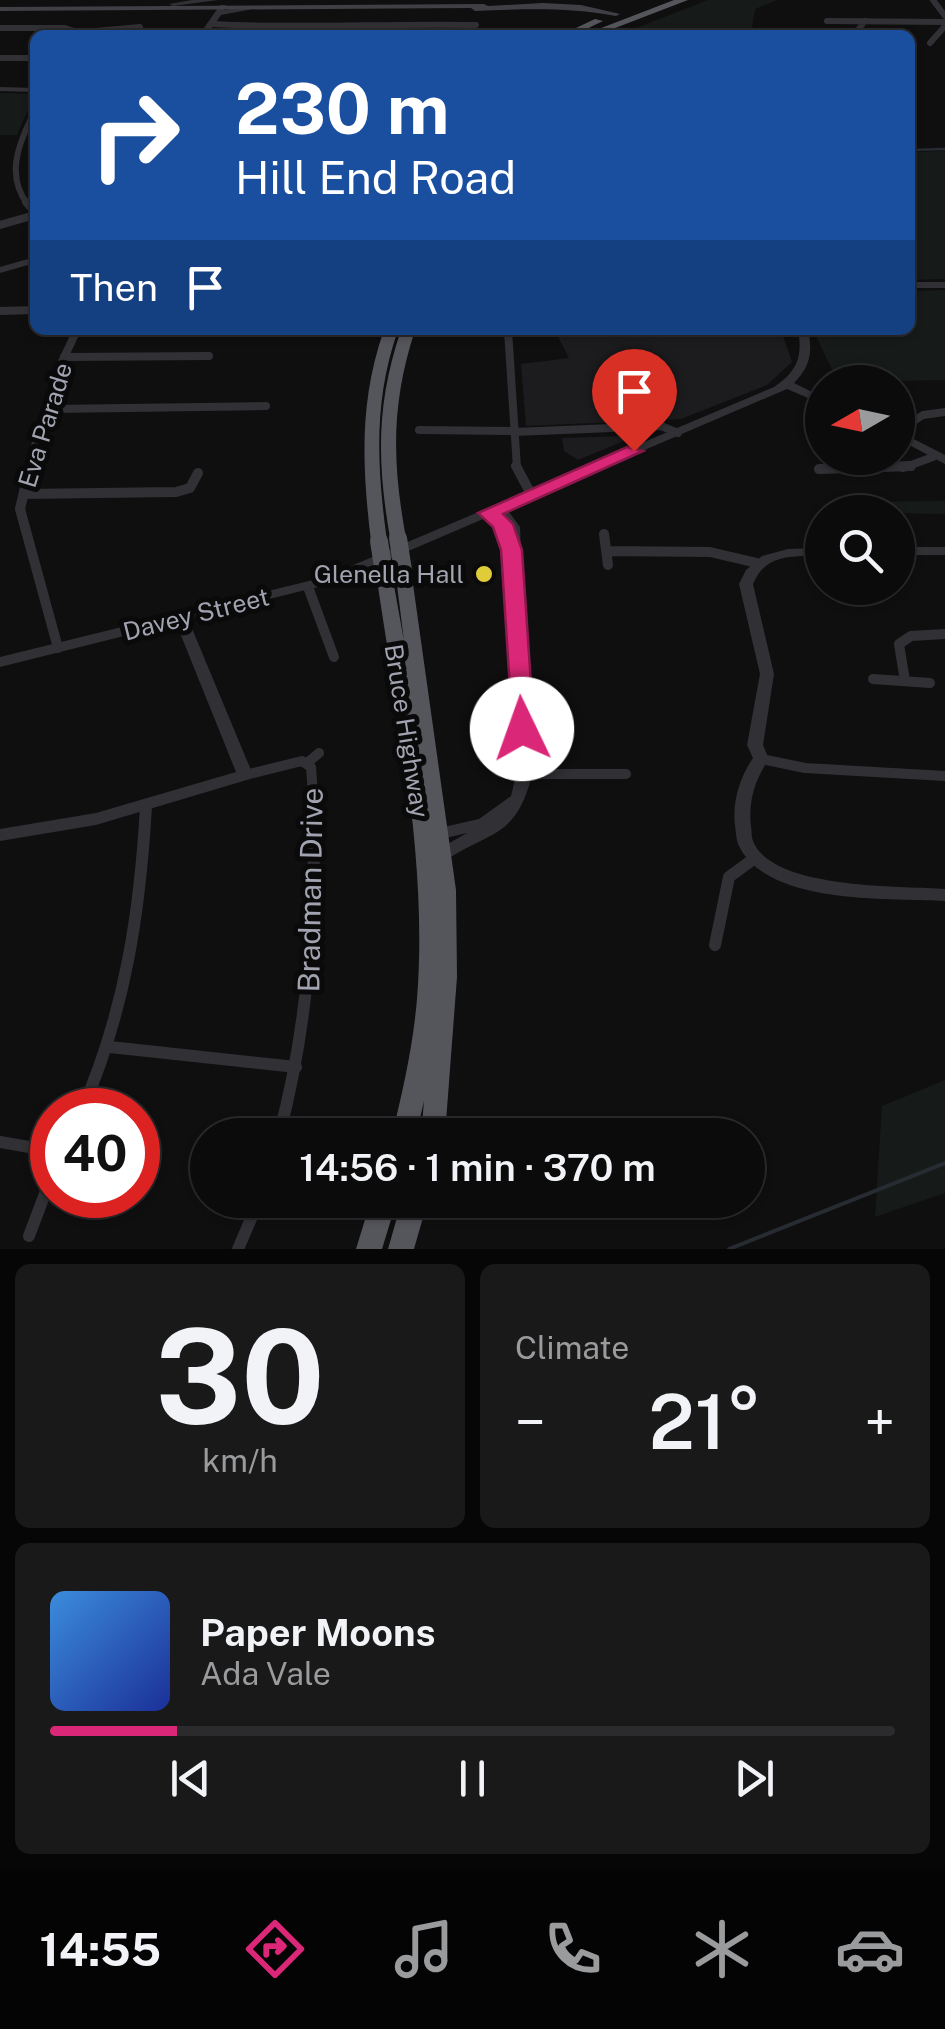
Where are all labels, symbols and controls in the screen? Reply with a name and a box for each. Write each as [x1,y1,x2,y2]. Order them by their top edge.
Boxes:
text: 230 m [235,67,449,150]
icon: right [70,70,200,200]
text: Hill End Road [235,151,516,204]
icon: arrive [178,260,233,315]
text: Then [70,265,158,310]
pin [592,349,677,452]
street label: Eva Parade [12,359,78,491]
icon: arrive [607,364,662,419]
north arrow [805,365,915,475]
map controls [805,365,915,605]
button: search [805,495,915,605]
place label: Glenella Hall [314,559,464,589]
marker: Glenella Hall [473,563,495,585]
street label: Davey Street [120,581,272,647]
street label: Bruce Highway [378,642,436,820]
position arrow [470,677,574,781]
street label: Bradman Drive [290,787,330,993]
speed limit sign: 40 [30,1088,160,1218]
text: 14:56 · 1 min · 370 m [299,1145,656,1190]
text: 30 [155,1301,325,1453]
text: Climate [515,1329,629,1366]
text: 21° [649,1378,761,1466]
text: − [515,1390,546,1454]
text: + [865,1390,895,1454]
text: km/h [202,1442,278,1479]
text: Paper Moons [200,1610,435,1655]
text: Ada Vale [200,1655,331,1692]
icon: previous [163,1751,218,1806]
icon: pause [445,1751,500,1806]
icon: next [727,1751,782,1806]
icon: directions [240,1914,310,1984]
icon: music [389,1914,459,1984]
icon: phone [538,1914,608,1984]
icon: climate [687,1914,757,1984]
icon: car [835,1914,905,1984]
text: 14:55 [39,1923,161,1976]

